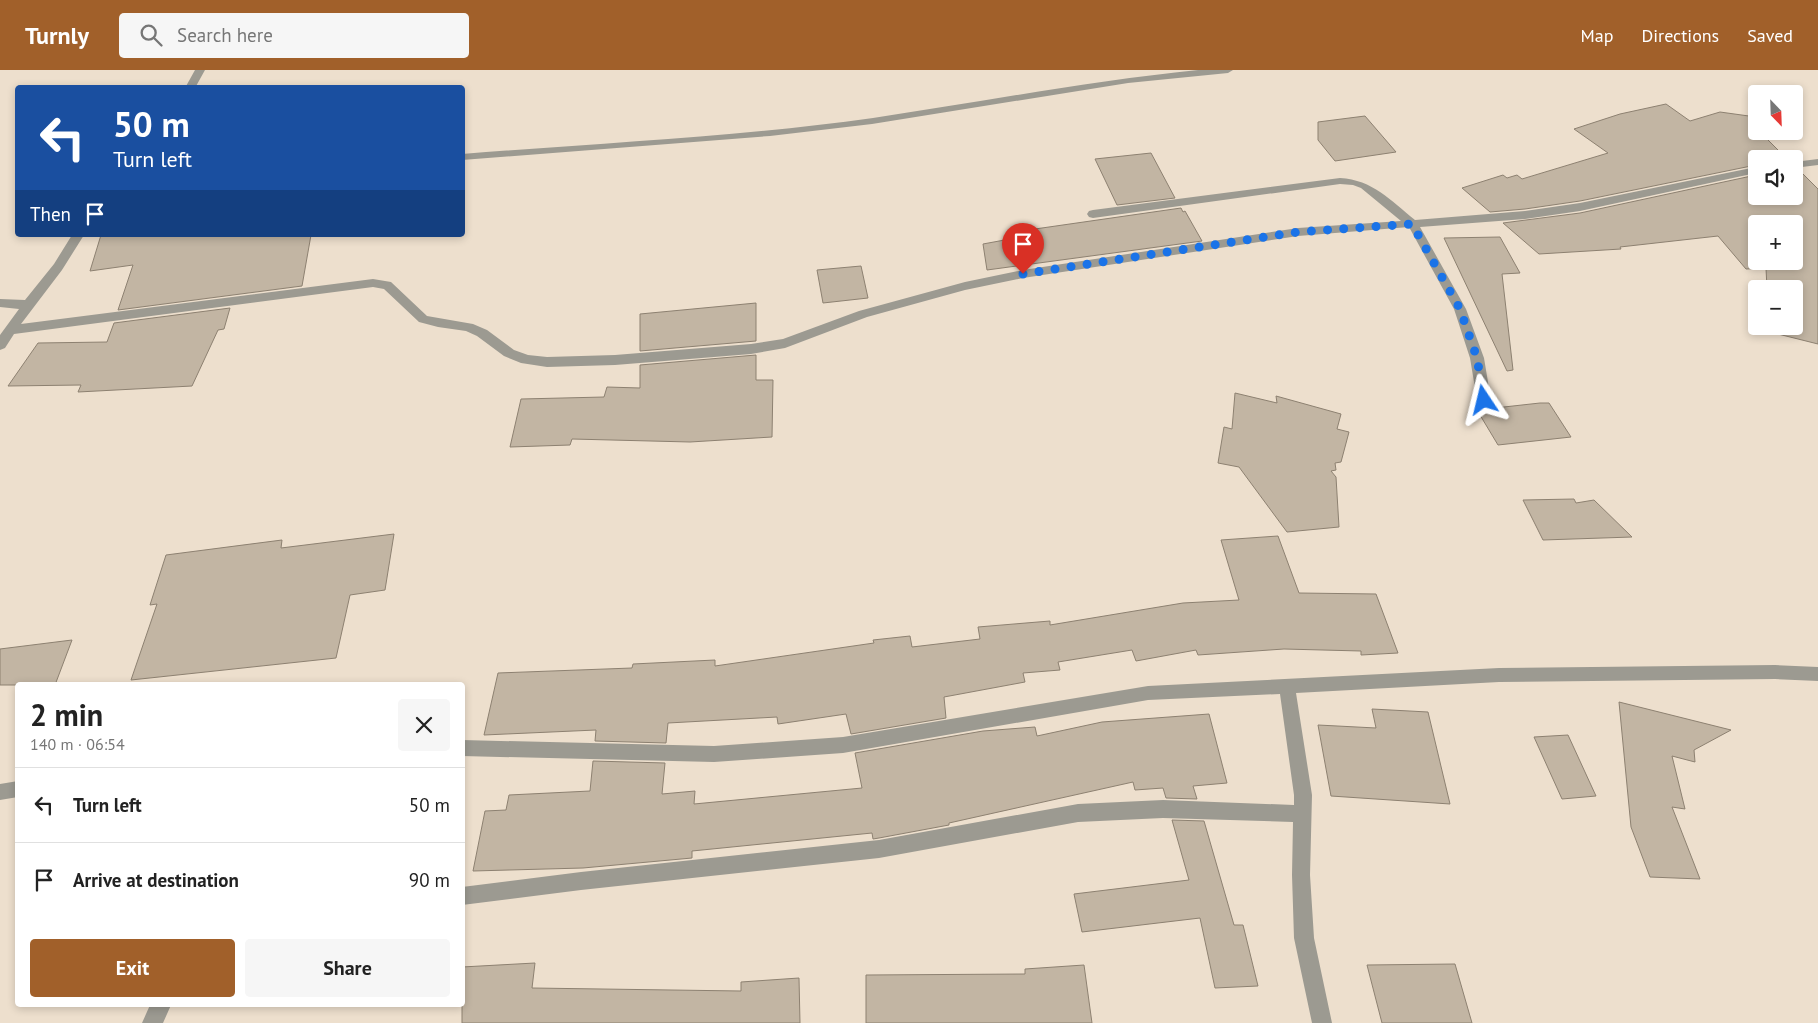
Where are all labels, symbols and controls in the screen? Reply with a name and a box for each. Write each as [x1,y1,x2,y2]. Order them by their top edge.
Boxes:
search box [119,13,469,58]
text: Turnly [25,20,89,51]
icon: search [137,21,165,49]
text: Search here [177,23,273,47]
text: Map [1581,24,1613,47]
text: Directions [1641,24,1719,47]
text: Saved [1747,24,1793,47]
north arrow [1748,85,1802,140]
map controls [1748,85,1803,335]
text: 50 m [113,101,190,147]
icon: left [30,105,95,170]
text: Turn left [113,145,192,173]
button: sound [1748,150,1803,205]
icon: arrive [81,200,109,228]
text: Then [30,202,71,226]
button: + [1748,215,1803,270]
pin [1002,223,1044,274]
icon: arrive [1009,230,1037,258]
button: − [1748,280,1803,335]
position arrow [1457,373,1509,425]
text: 2 min [30,695,103,734]
button: close [398,699,450,751]
text: 140 m · 06:54 [30,734,125,754]
icon: left [30,791,58,819]
text: Turn left [73,793,142,817]
text: 50 m [409,793,450,817]
icon: arrive [30,866,58,894]
text: Arrive at destination [73,868,239,892]
text: 90 m [409,868,450,892]
button: Exit [30,939,235,997]
button: Share [245,939,450,997]

